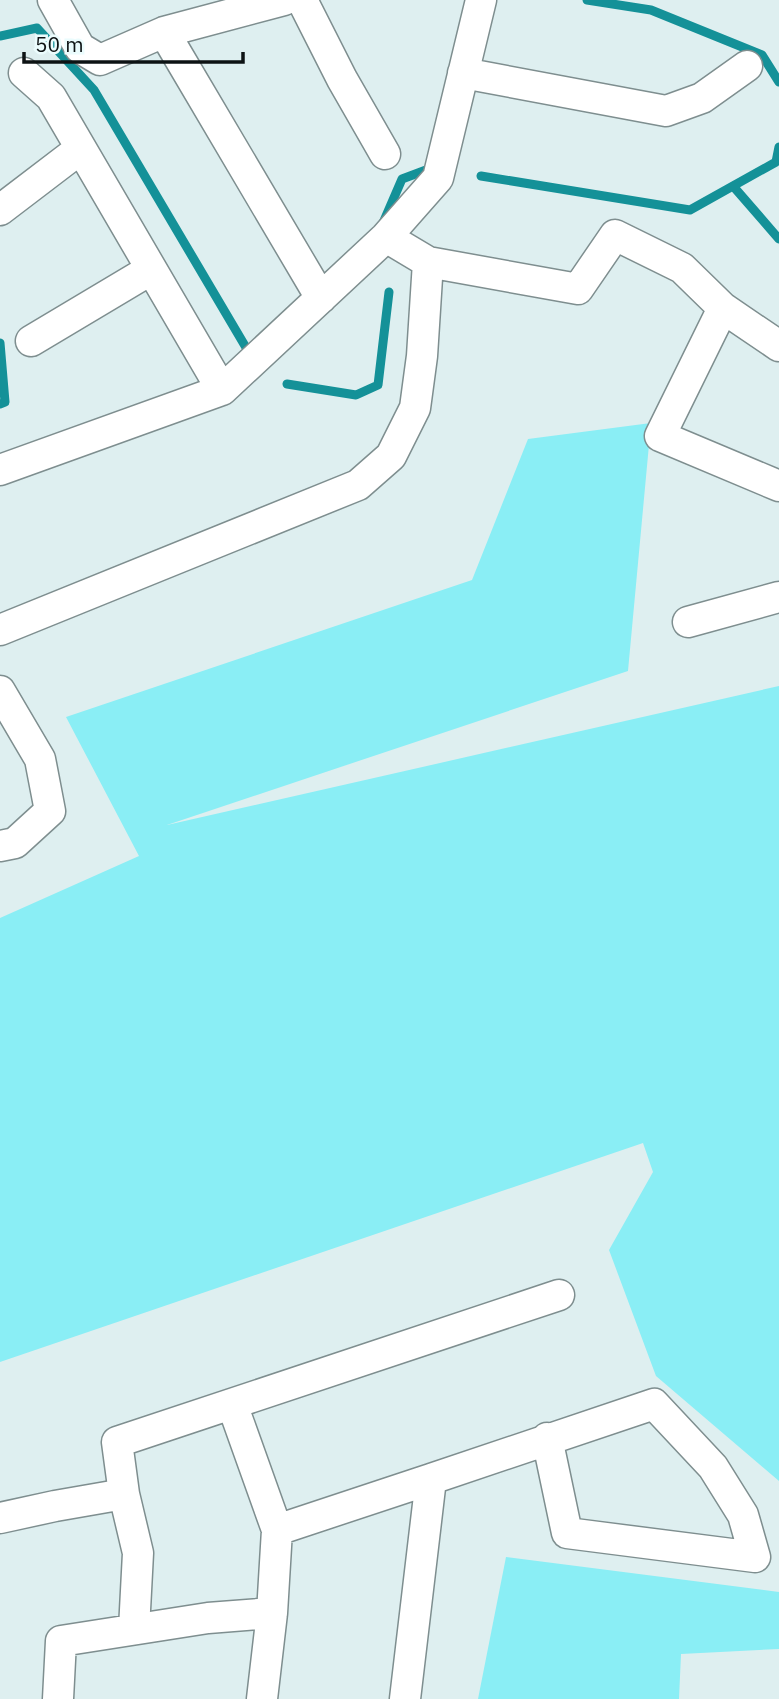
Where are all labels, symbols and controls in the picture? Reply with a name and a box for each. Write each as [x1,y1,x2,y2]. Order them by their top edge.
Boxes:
scale bar [24,21,243,65]
text: 50 m [35,30,84,58]

